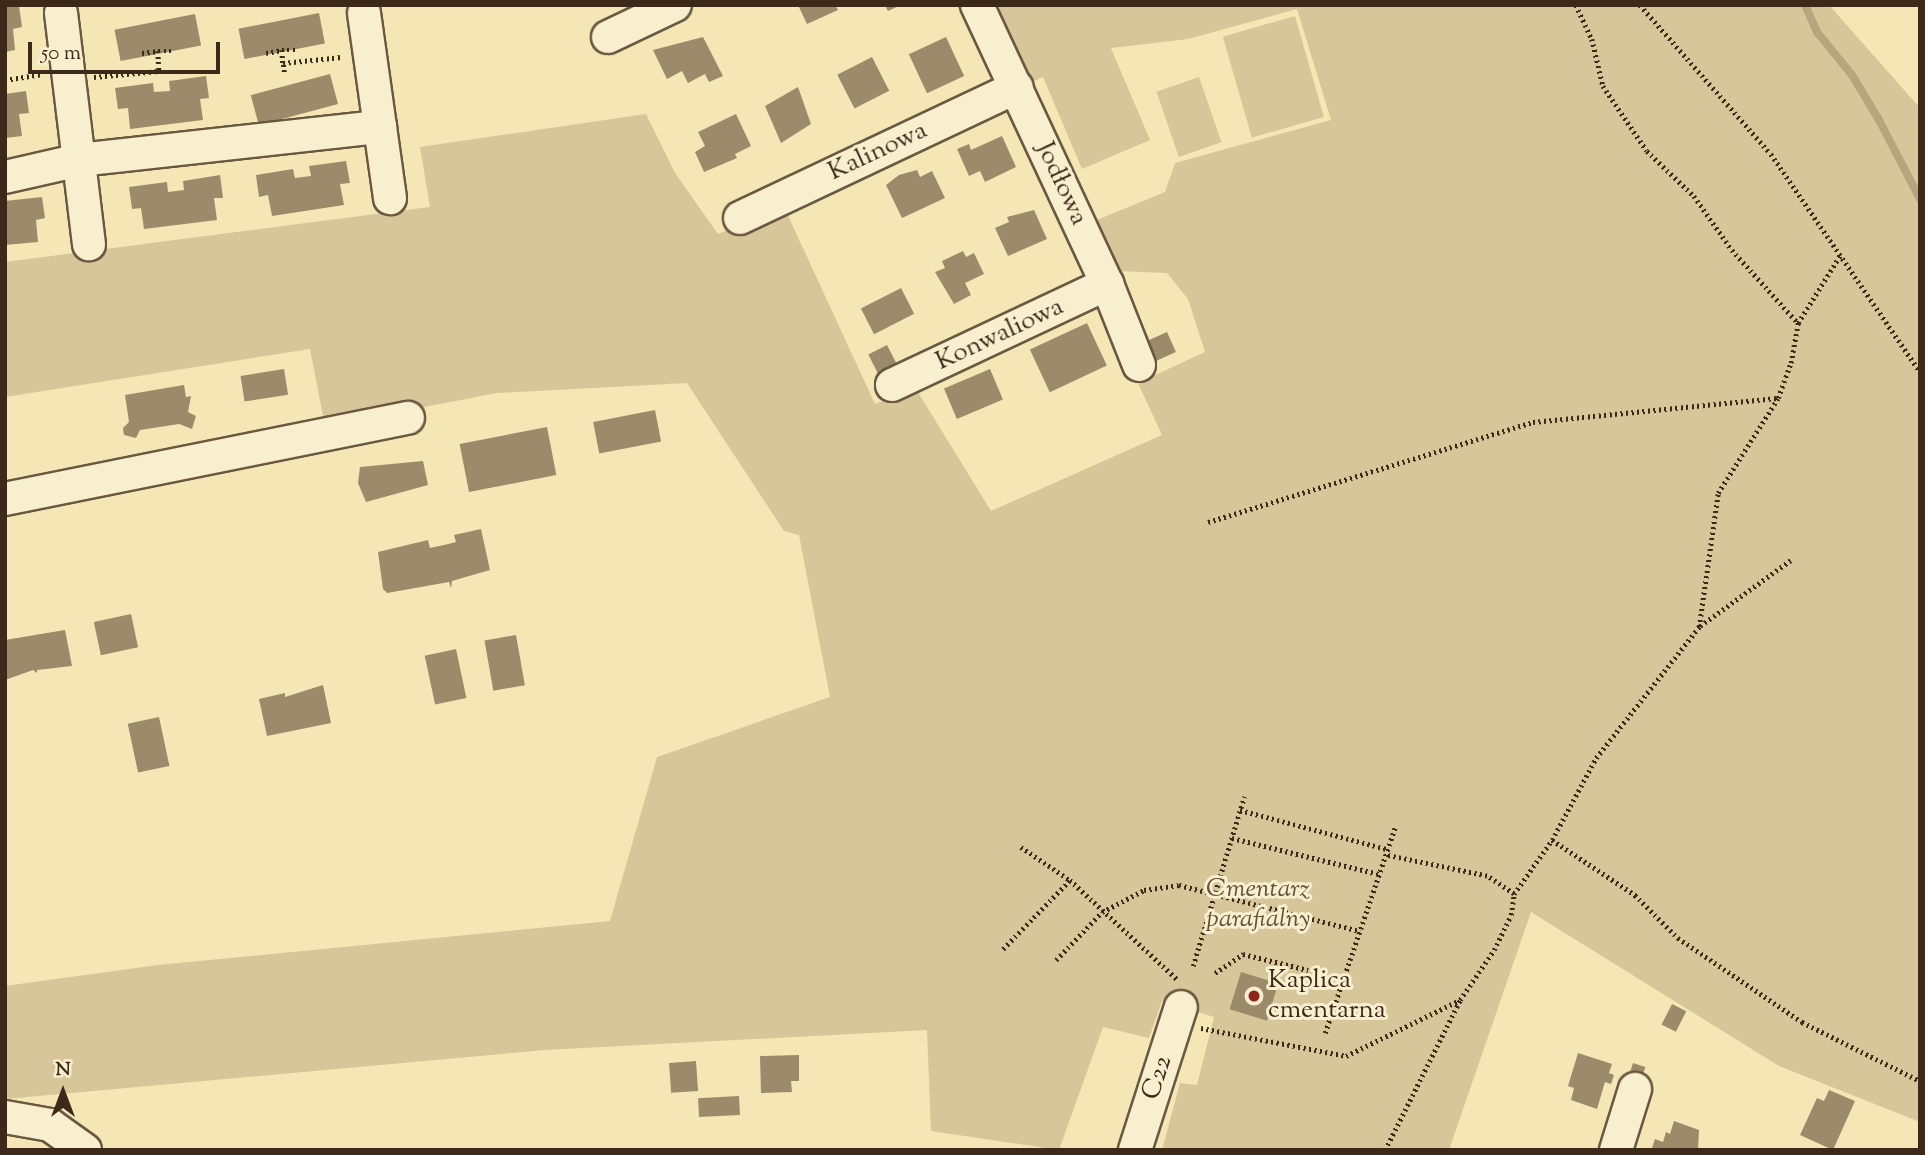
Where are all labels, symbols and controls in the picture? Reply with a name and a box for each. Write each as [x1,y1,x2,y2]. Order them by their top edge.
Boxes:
scale bar [32,28,224,72]
text: 50 m [41,39,81,69]
street label: Kalinowa [824,116,932,188]
street label: Jodłowa [1028,137,1094,231]
street label: Konwaliowa [931,292,1069,378]
park label: Cmentarz parafialny [1206,874,1310,936]
place label: Kaplica cmentarna [1268,965,1386,1026]
marker: Kaplica cmentarna [1246,988,1262,1004]
street label: C22 [1136,1052,1180,1104]
north arrow [28,1057,98,1127]
text: N [55,1057,71,1084]

